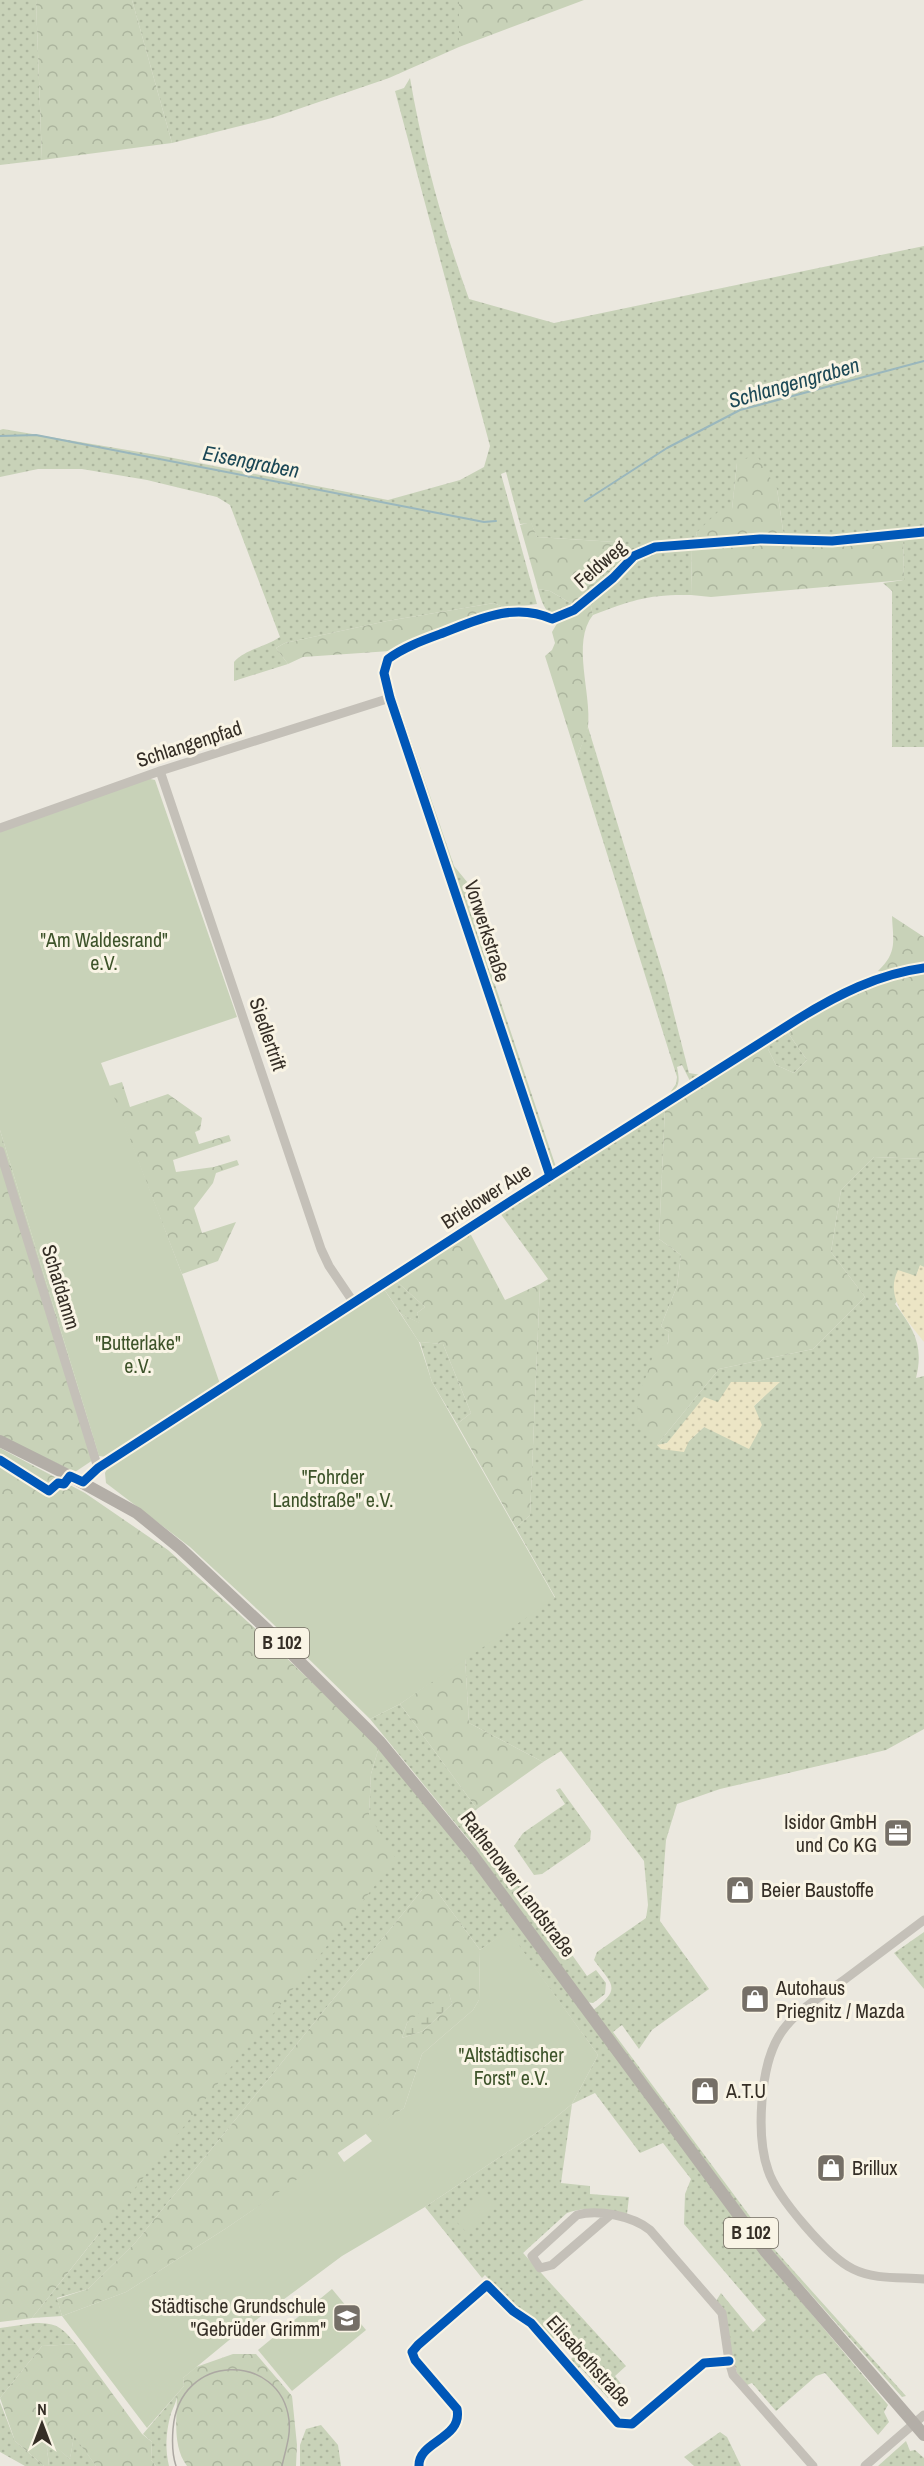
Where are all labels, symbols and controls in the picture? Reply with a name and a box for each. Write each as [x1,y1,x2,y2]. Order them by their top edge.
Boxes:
water label: Schlangengraben [725,350,863,415]
water label: Eisengraben [200,438,302,485]
street label: Feldweg [568,533,632,594]
street label: Schlangenpfad [133,714,245,773]
street label: Vorwerkstraße [458,876,517,985]
park label: "Am Waldesrand" e.V. [40,926,168,976]
street label: Siedlertrift [243,994,294,1074]
street label: Brielower Aue [436,1156,536,1235]
street label: Schafdamm [36,1241,87,1333]
park label: "Butterlake" e.V. [95,1329,181,1379]
park label: "Fohrder Landstraße" e.V. [272,1463,394,1513]
road number: B 102 [255,1628,309,1658]
street label: Rathenower Landstraße [455,1805,582,1962]
place label: Isidor GmbH und Co KG [784,1808,877,1858]
office icon: Isidor GmbH und Co KG [882,1817,914,1849]
shop icon: Beier Baustoffe [724,1874,756,1906]
place label: Beier Baustoffe [761,1876,874,1903]
place label: Autohaus Priegnitz / Mazda [775,1974,905,2024]
shop icon: Autohaus Priegnitz / Mazda [739,1983,771,2015]
park label: "Altstädtischer Forst" e.V. [458,2041,564,2091]
shop icon: A.T.U [689,2075,721,2107]
place label: A.T.U [725,2077,766,2104]
shop icon: Brillux [815,2152,847,2184]
place label: Brillux [852,2154,898,2181]
road number: B 102 [724,2218,778,2248]
place label: Städtische Grundschule "Gebrüder Grimm" [151,2292,326,2342]
school or university icon: Städtische Grundschule "Gebrüder Grimm" [331,2302,363,2334]
street label: Elisabethstraße [541,2309,638,2412]
north arrow [12,2394,72,2454]
text: N [37,2398,47,2420]

